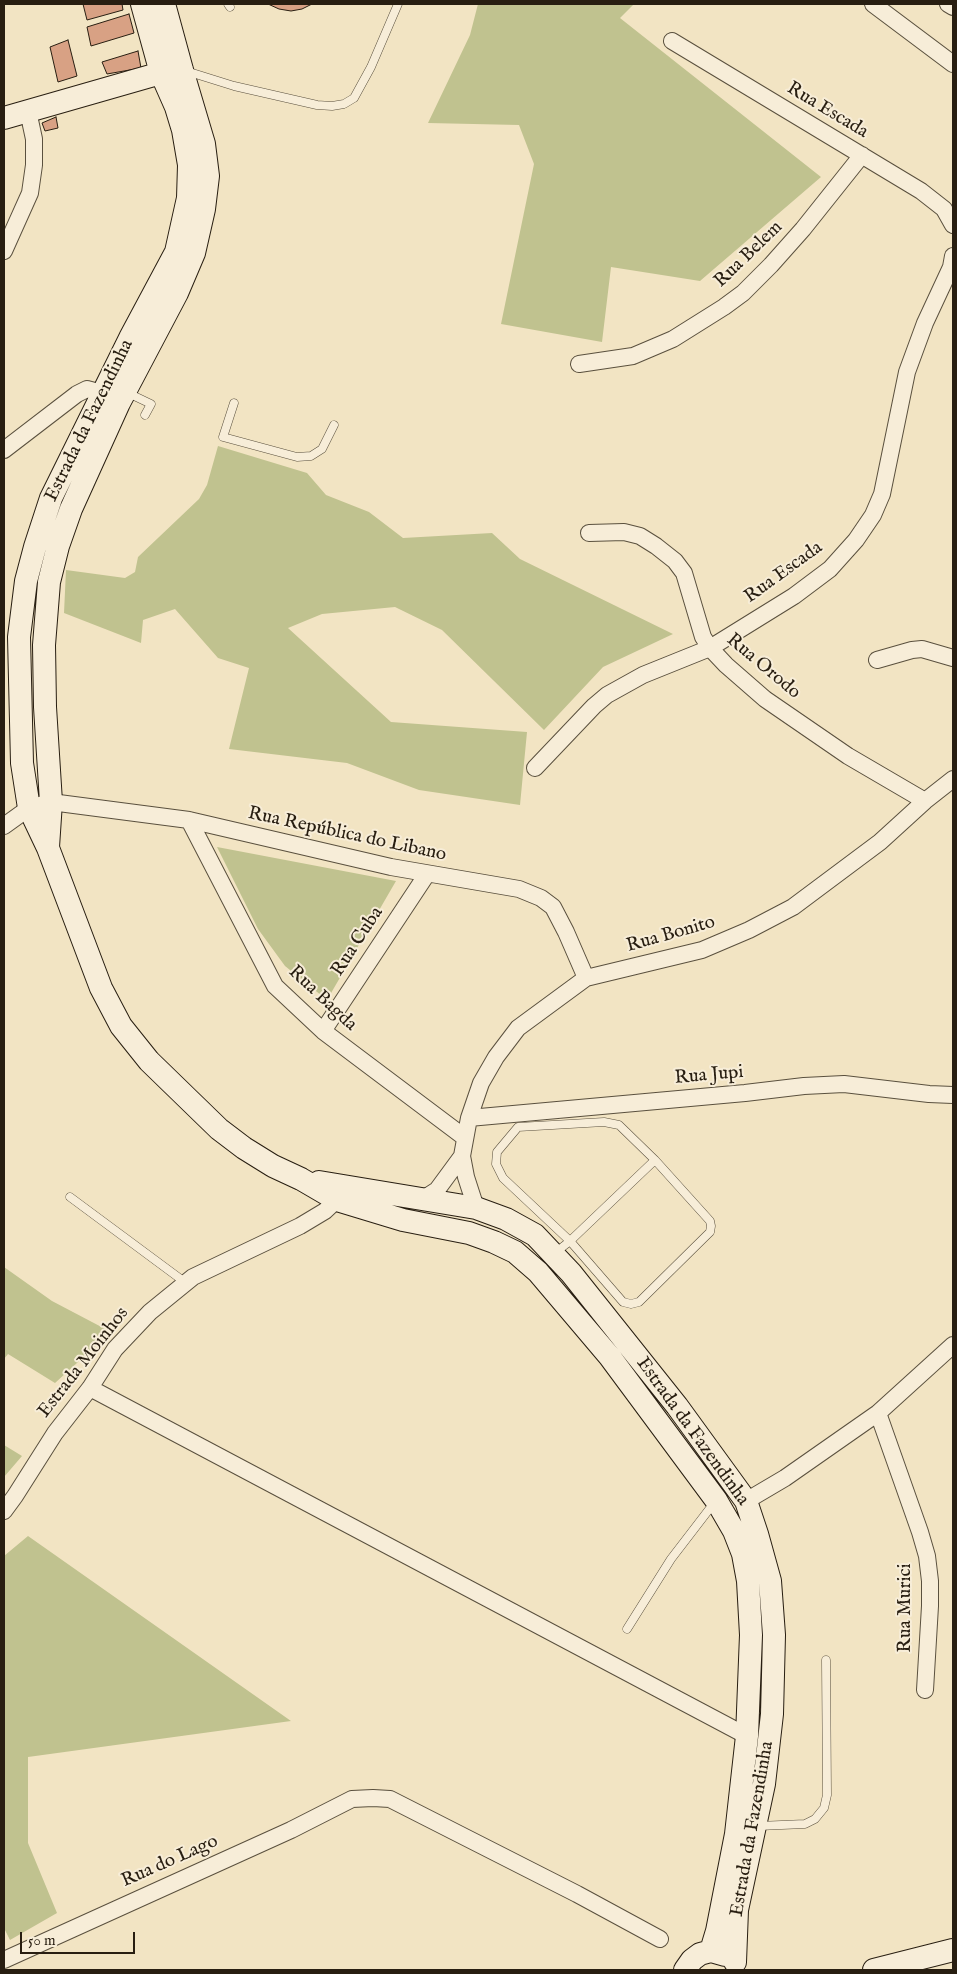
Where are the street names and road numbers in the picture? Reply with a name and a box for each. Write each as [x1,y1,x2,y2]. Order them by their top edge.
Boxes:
street label: Rua Escada [782,78,872,144]
street label: Rua Belem [710,217,788,293]
street label: Estrada da Fazendinha [41,336,139,506]
street label: Rua Escada [740,537,828,609]
street label: Rua Orodo [721,629,805,705]
street label: Rua República do Libano [246,803,448,867]
street label: Rua Cuba [327,903,389,981]
street label: Rua Bonito [624,911,718,959]
street label: Rua Bagda [283,961,361,1037]
street label: Rua Jupi [674,1062,744,1090]
street label: Estrada Moinhos [34,1303,134,1423]
street label: Estrada da Fazendinha [631,1353,753,1511]
street label: Rua Murici [895,1563,917,1653]
street label: Estrada da Fazendinha [726,1739,780,1919]
street label: Rua do Lago [118,1831,222,1893]

